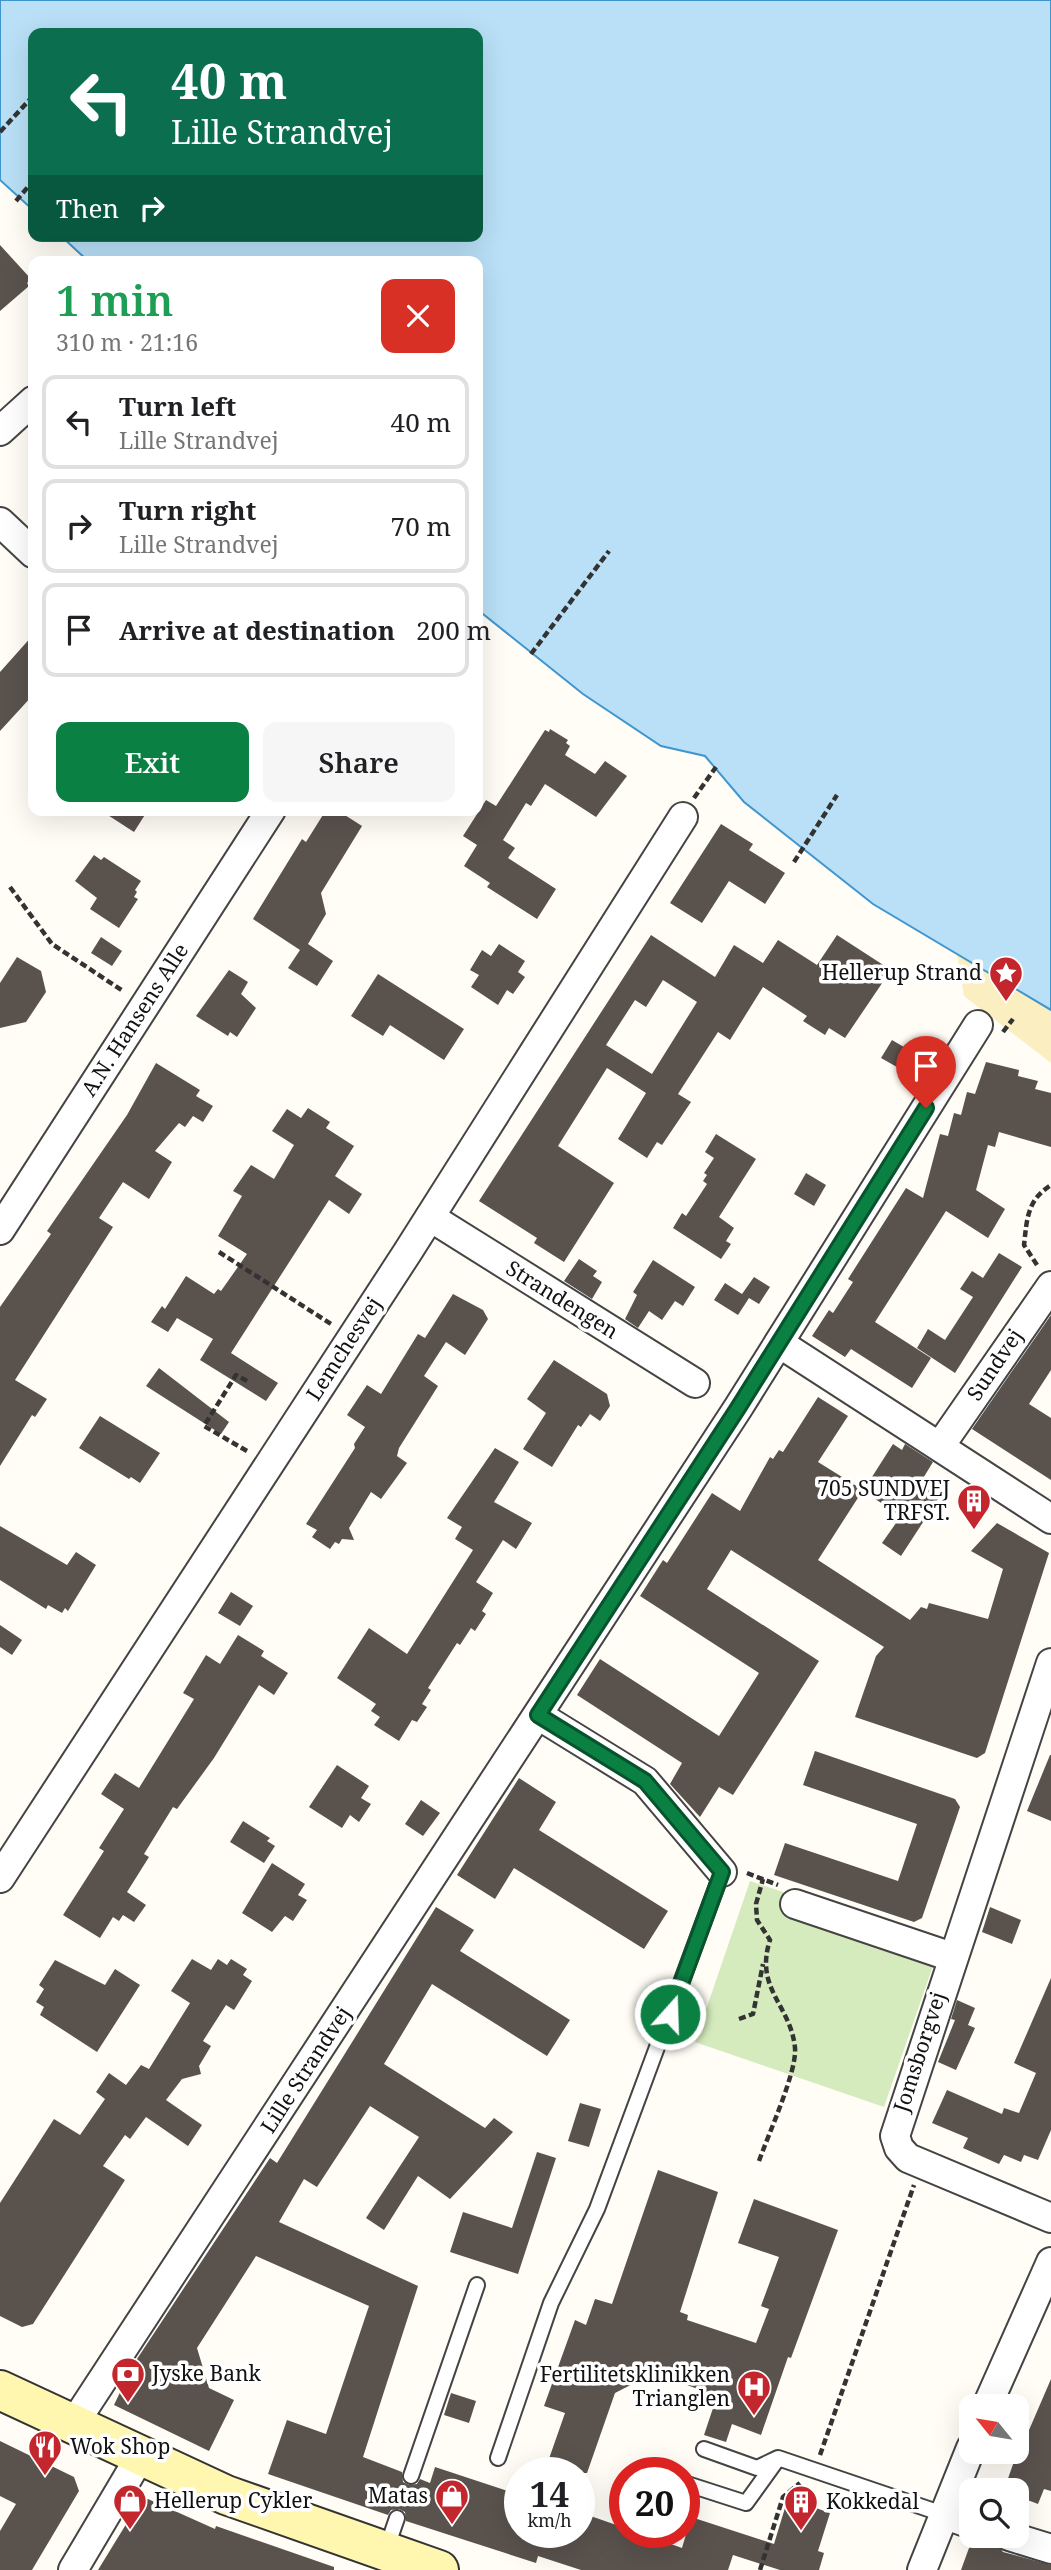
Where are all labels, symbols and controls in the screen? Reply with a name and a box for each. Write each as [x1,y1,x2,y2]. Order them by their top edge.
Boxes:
text: 40 m [171,47,287,113]
icon: left [56,56,147,147]
text: Lille Strandvej [171,110,393,153]
icon: right [133,189,171,227]
text: Then [56,190,119,226]
text: 1 min [56,271,173,328]
button: close [381,279,455,353]
text: 310 m · 21:16 [56,326,198,358]
text: Turn left [119,388,236,424]
icon: left [60,403,98,441]
text: 40 m [391,404,451,440]
text: Lille Strandvej [119,424,279,456]
text: Turn right [119,492,256,528]
icon: right [60,507,98,545]
text: 70 m [391,508,451,544]
text: Lille Strandvej [119,528,279,560]
icon: arrive [60,611,98,649]
text: Arrive at destination [119,612,395,648]
text: 200 m [416,612,491,648]
button: Exit [56,722,249,802]
button: Share [263,722,455,802]
street label: A.N. Hansens Alle [74,938,194,1101]
place icon: Hellerup Strand [987,954,1025,1003]
place label: Hellerup Strand [822,958,982,986]
pin [896,1036,956,1108]
icon: arrive [907,1047,945,1085]
street label: Strandengen [501,1254,624,1345]
street label: Lemchesvej [299,1291,387,1406]
street label: Sundvej [960,1323,1028,1406]
place label: 705 SUNDVEJ TRFST. [817,1474,950,1526]
building icon: 705 SUNDVEJ TRFST. [955,1482,993,1531]
position arrow [633,1977,707,2051]
street label: Jomsborgvej [886,1988,952,2116]
street label: Lille Strandvej [254,2001,357,2138]
bank icon: Jyske Bank [109,2355,147,2404]
place label: Jyske Bank [151,2359,261,2387]
place label: Fertilitetsklinikken Trianglen [540,2360,730,2412]
hospital icon: Fertilitetsklinikken Trianglen [735,2368,773,2417]
north arrow [959,2394,1029,2464]
map controls [959,2394,1029,2548]
restaurant icon: Wok Shop [26,2428,64,2477]
place label: Wok Shop [70,2432,170,2460]
speed limit sign: 20 [609,2457,700,2548]
text: 14 [530,2470,569,2517]
shop icon: Matas [433,2477,471,2526]
button: search [959,2478,1029,2548]
place label: Matas [368,2481,428,2509]
shop icon: Hellerup Cykler [111,2482,149,2531]
building icon: Kokkedal [782,2483,820,2532]
place label: Hellerup Cykler [154,2486,313,2514]
place label: Kokkedal [826,2487,919,2515]
text: km/h [527,2508,572,2532]

